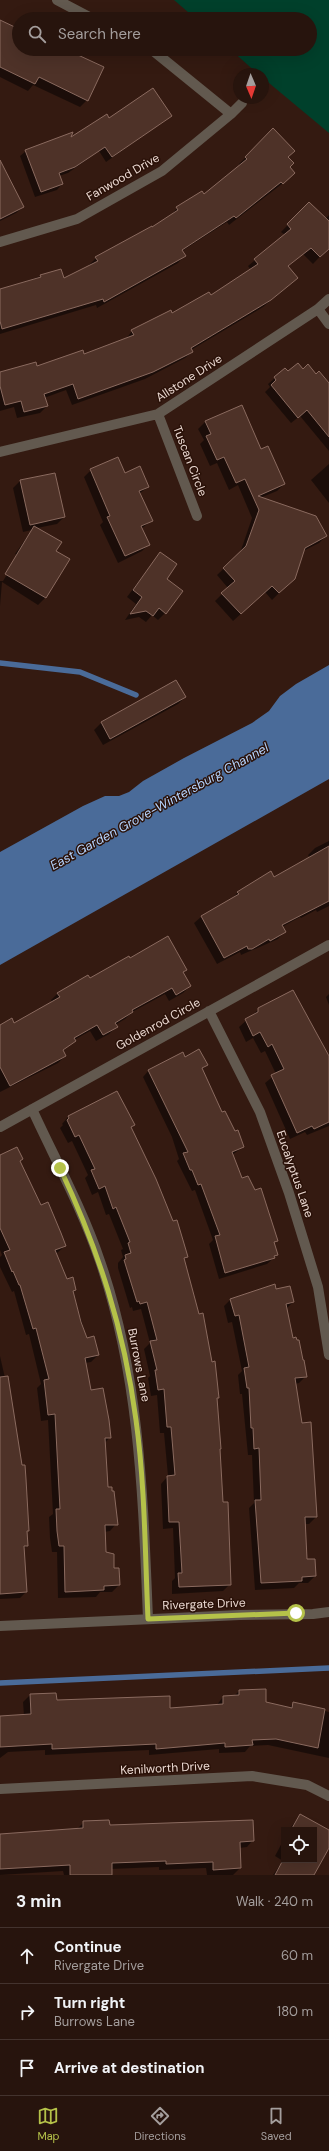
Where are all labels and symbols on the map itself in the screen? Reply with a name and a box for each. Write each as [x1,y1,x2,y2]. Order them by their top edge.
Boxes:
north arrow [233,68,269,104]
street label: Fanwood Drive [84,150,163,204]
street label: Allstone Drive [153,350,225,405]
street label: Tuscan Circle [169,423,211,499]
water label: East Garden Grove-Wintersburg Channel [47,739,272,874]
street label: Goldenrod Circle [113,994,203,1054]
street label: Eucalyptus Lane [273,1128,317,1220]
route end [51,1159,69,1177]
street label: Burrows Lane [124,1327,154,1403]
street label: Rivergate Drive [162,1595,246,1613]
route start [287,1604,305,1622]
street label: Kenilworth Drive [120,1758,210,1778]

